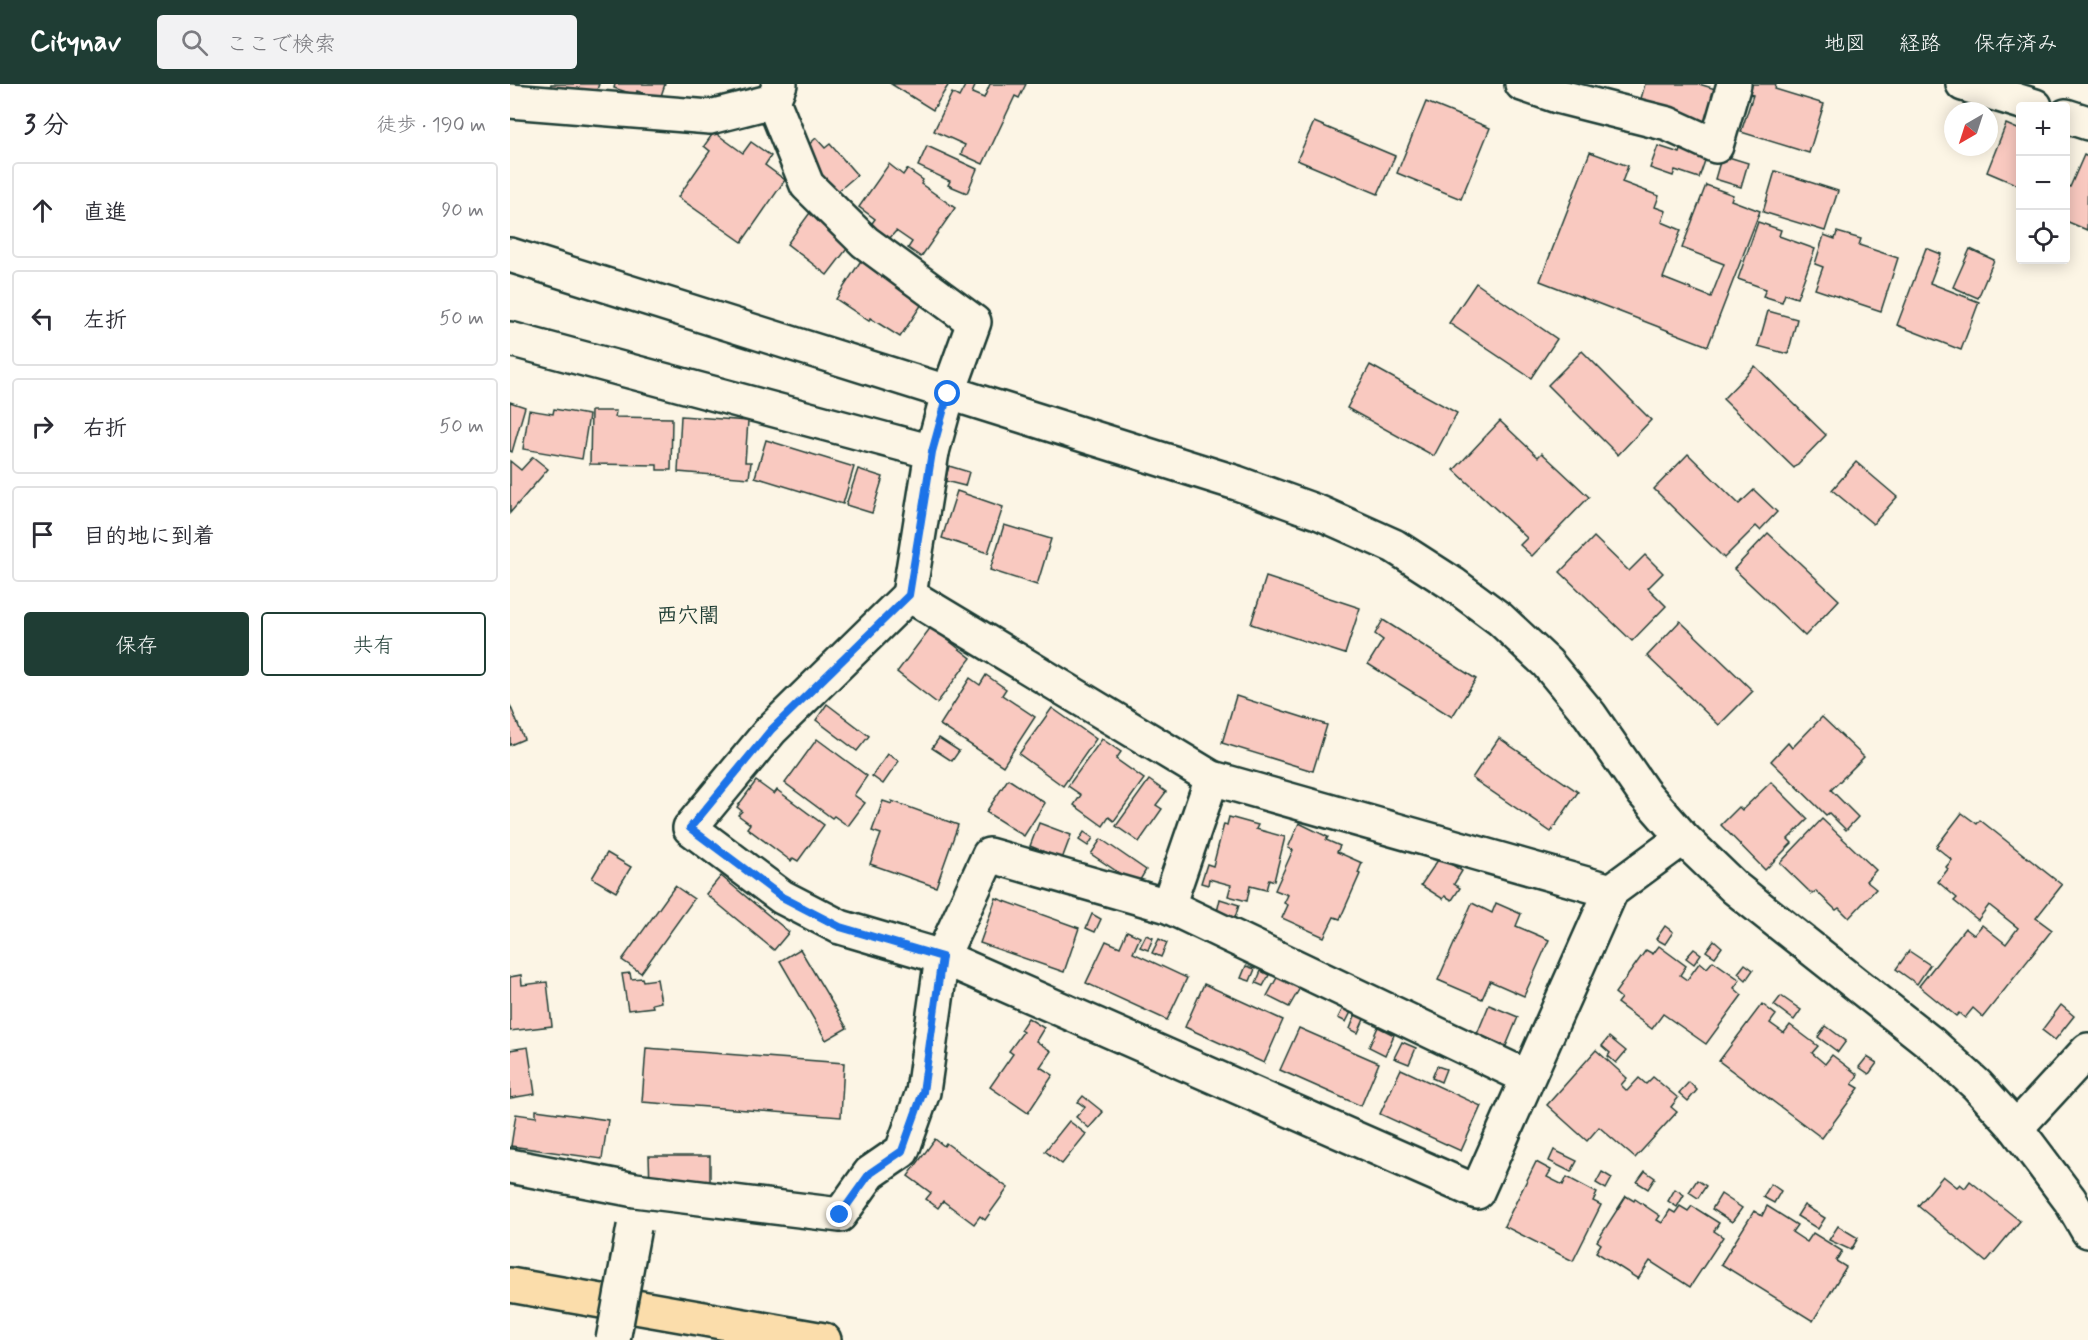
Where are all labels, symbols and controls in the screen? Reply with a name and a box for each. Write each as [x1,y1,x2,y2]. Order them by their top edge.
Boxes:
search box [157,15,577,69]
text: Citynav [30,24,121,61]
icon: search [178,26,211,59]
text: 地図 [1824,30,1866,58]
text: 経路 [1899,30,1941,58]
text: 保存済み [1974,30,2058,58]
text: ここで検索 [226,31,336,59]
north arrow [1944,102,1998,156]
map controls [2016,102,2070,264]
button: + [2016,102,2070,156]
text: 3 分 [24,109,69,143]
text: 徒歩 · 190 m [376,112,486,139]
button: − [2016,156,2070,210]
icon: ahead [26,194,59,227]
text: 90 m [441,197,484,224]
text: 直進 [83,199,127,227]
button: locate [2016,210,2070,264]
icon: left [26,302,59,335]
text: 50 m [439,305,484,332]
text: 左折 [83,307,127,335]
route start [934,380,960,406]
icon: right [26,410,59,443]
text: 50 m [439,413,484,440]
text: 右折 [83,415,127,443]
icon: arrive [26,518,59,551]
text: 目的地に到着 [83,523,215,551]
district label: 西穴闇 [657,602,720,630]
button: 保存 [24,612,249,676]
button: 共有 [261,612,486,676]
route end [826,1201,852,1227]

